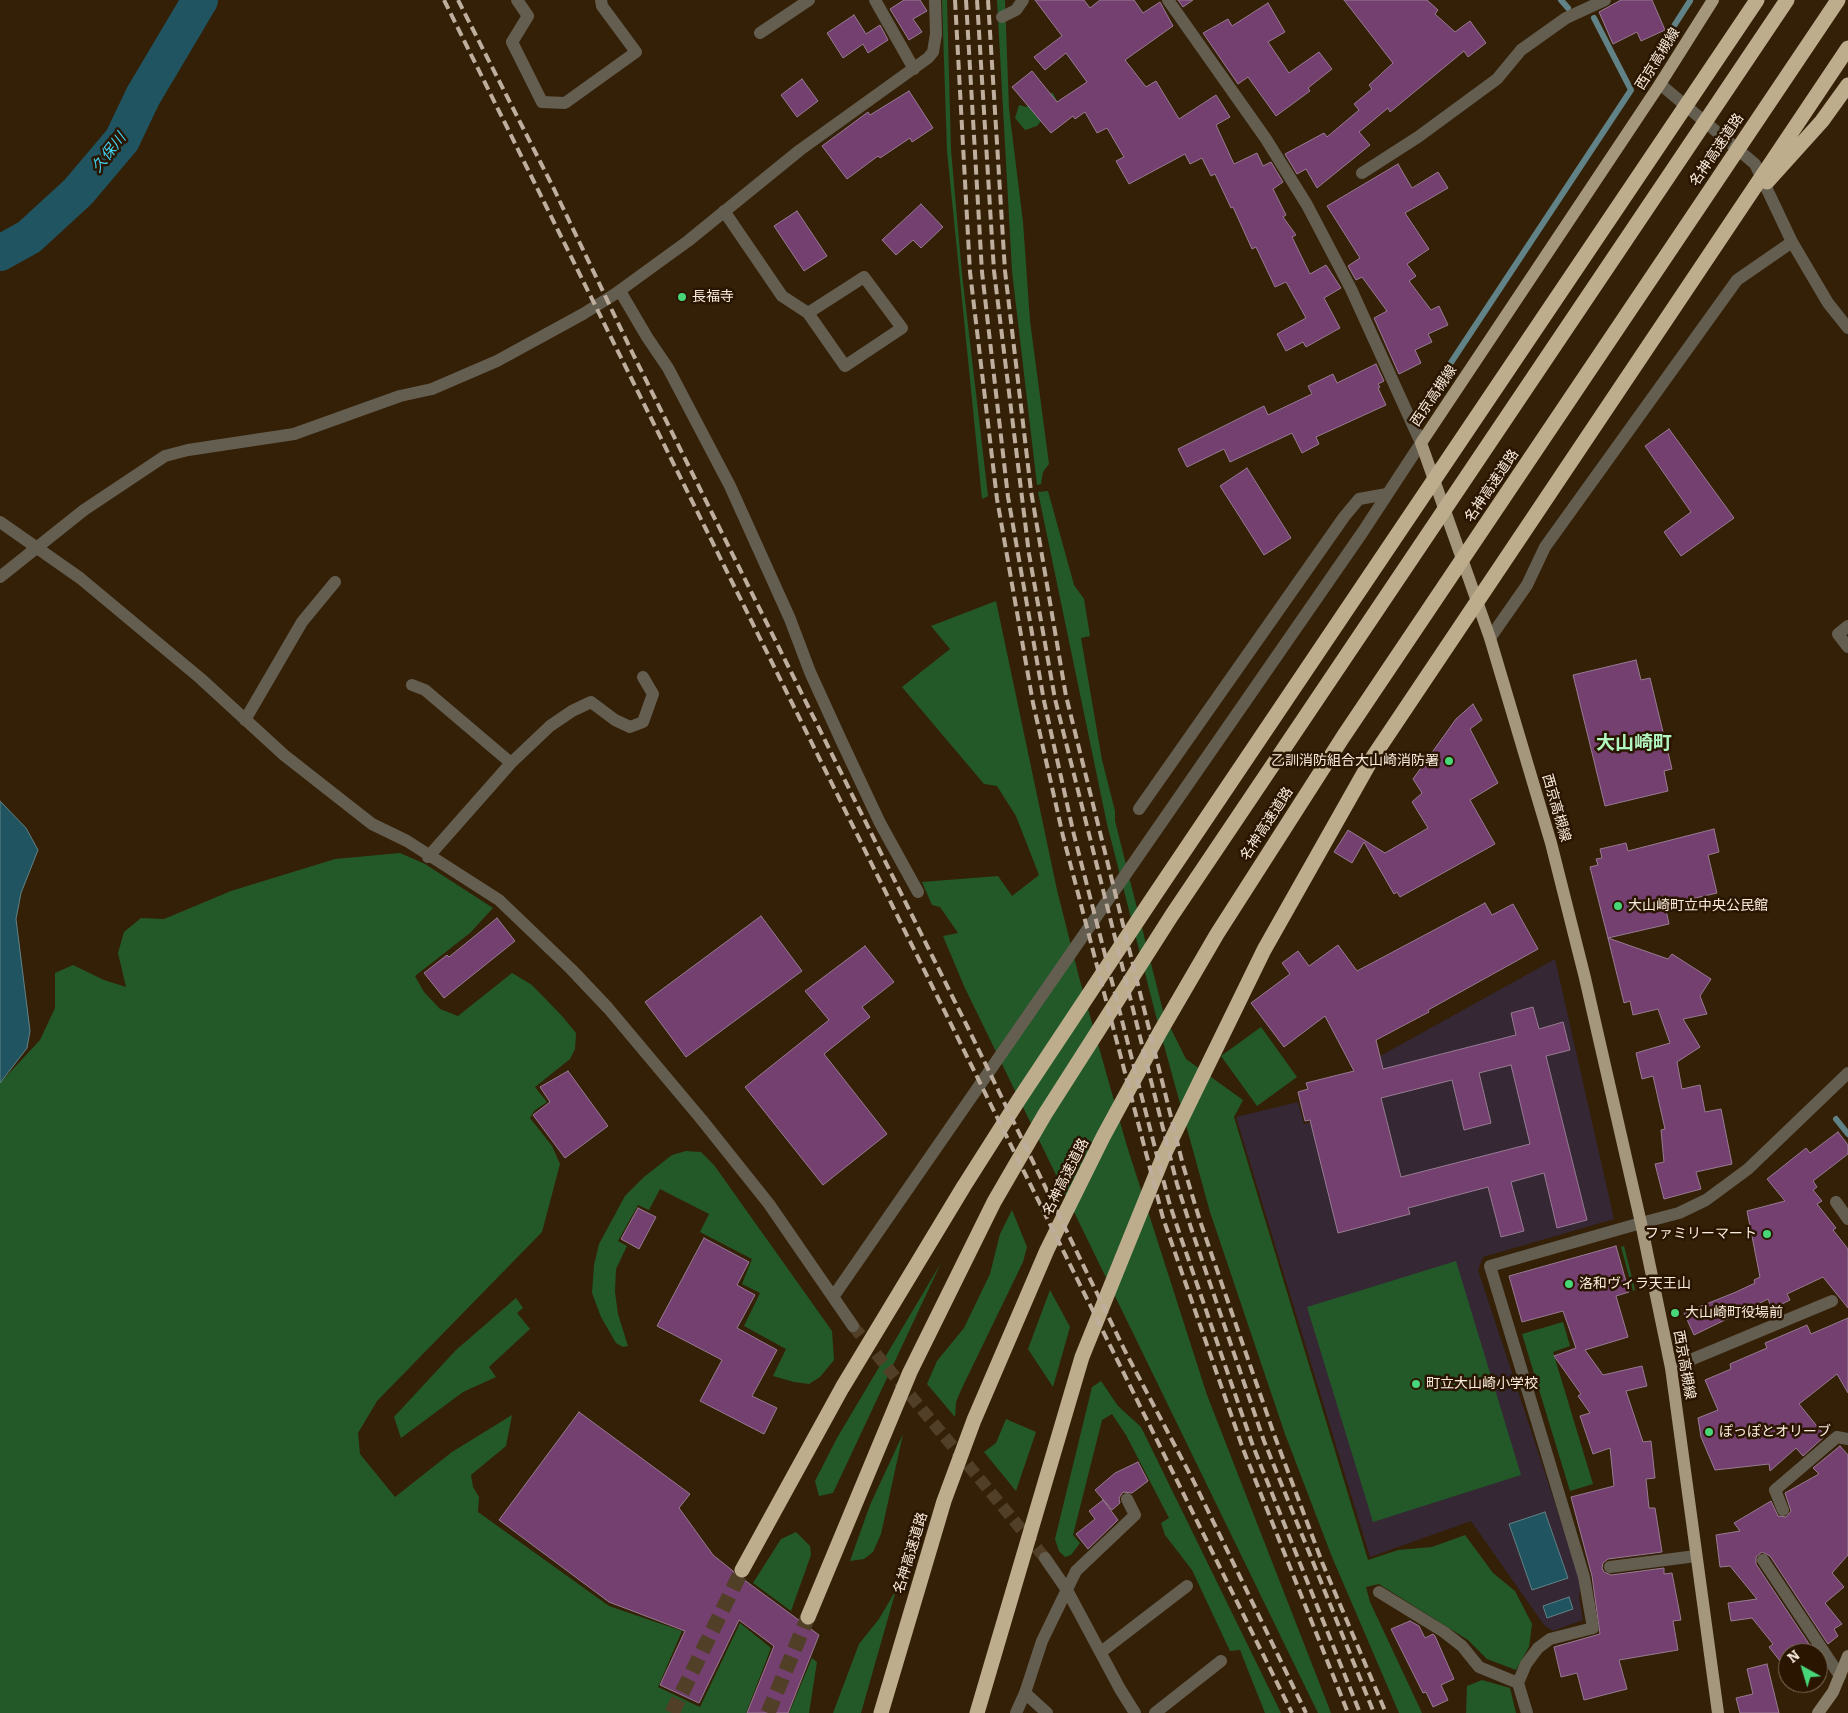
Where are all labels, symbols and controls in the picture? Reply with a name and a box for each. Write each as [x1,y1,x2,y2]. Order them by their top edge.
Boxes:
street label: 西京高槻線 [1632,25,1684,93]
street label: 名神高速道路 [1687,110,1747,190]
water label: 久保川 [88,130,130,176]
place label: 長福寺 [692,289,734,305]
marker: 長福寺 [676,291,688,303]
street label: 西京高槻線 [1407,362,1461,430]
street label: 名神高速道路 [1462,446,1522,526]
district label: 大山崎町 [1596,733,1672,755]
place label: 乙訓消防組合大山崎消防署 [1271,753,1439,769]
marker: 乙訓消防組合大山崎消防署 [1443,755,1455,767]
street label: 西京高槻線 [1538,772,1574,844]
street label: 名神高速道路 [1237,784,1297,864]
place label: 大山崎町立中央公民館 [1628,898,1768,914]
marker: 大山崎町立中央公民館 [1612,900,1624,912]
street label: 名神高速道路 [1039,1136,1093,1218]
place label: ファミリーマート [1645,1226,1757,1242]
marker: ファミリーマート [1761,1228,1773,1240]
place label: 洛和ヴィラ天王山 [1579,1276,1691,1292]
marker: 洛和ヴィラ天王山 [1563,1278,1575,1290]
place label: 大山崎町役場前 [1685,1305,1783,1321]
marker: 大山崎町役場前 [1669,1307,1681,1319]
street label: 西京高槻線 [1670,1329,1698,1401]
place label: 町立大山崎小学校 [1426,1376,1538,1392]
marker: 町立大山崎小学校 [1410,1378,1422,1390]
place label: ぽっぽとオリーブ [1719,1424,1831,1440]
marker: ぽっぽとオリーブ [1703,1426,1715,1438]
street label: 名神高速道路 [891,1510,931,1596]
north arrow [1778,1643,1828,1693]
text: N [1784,1647,1803,1667]

